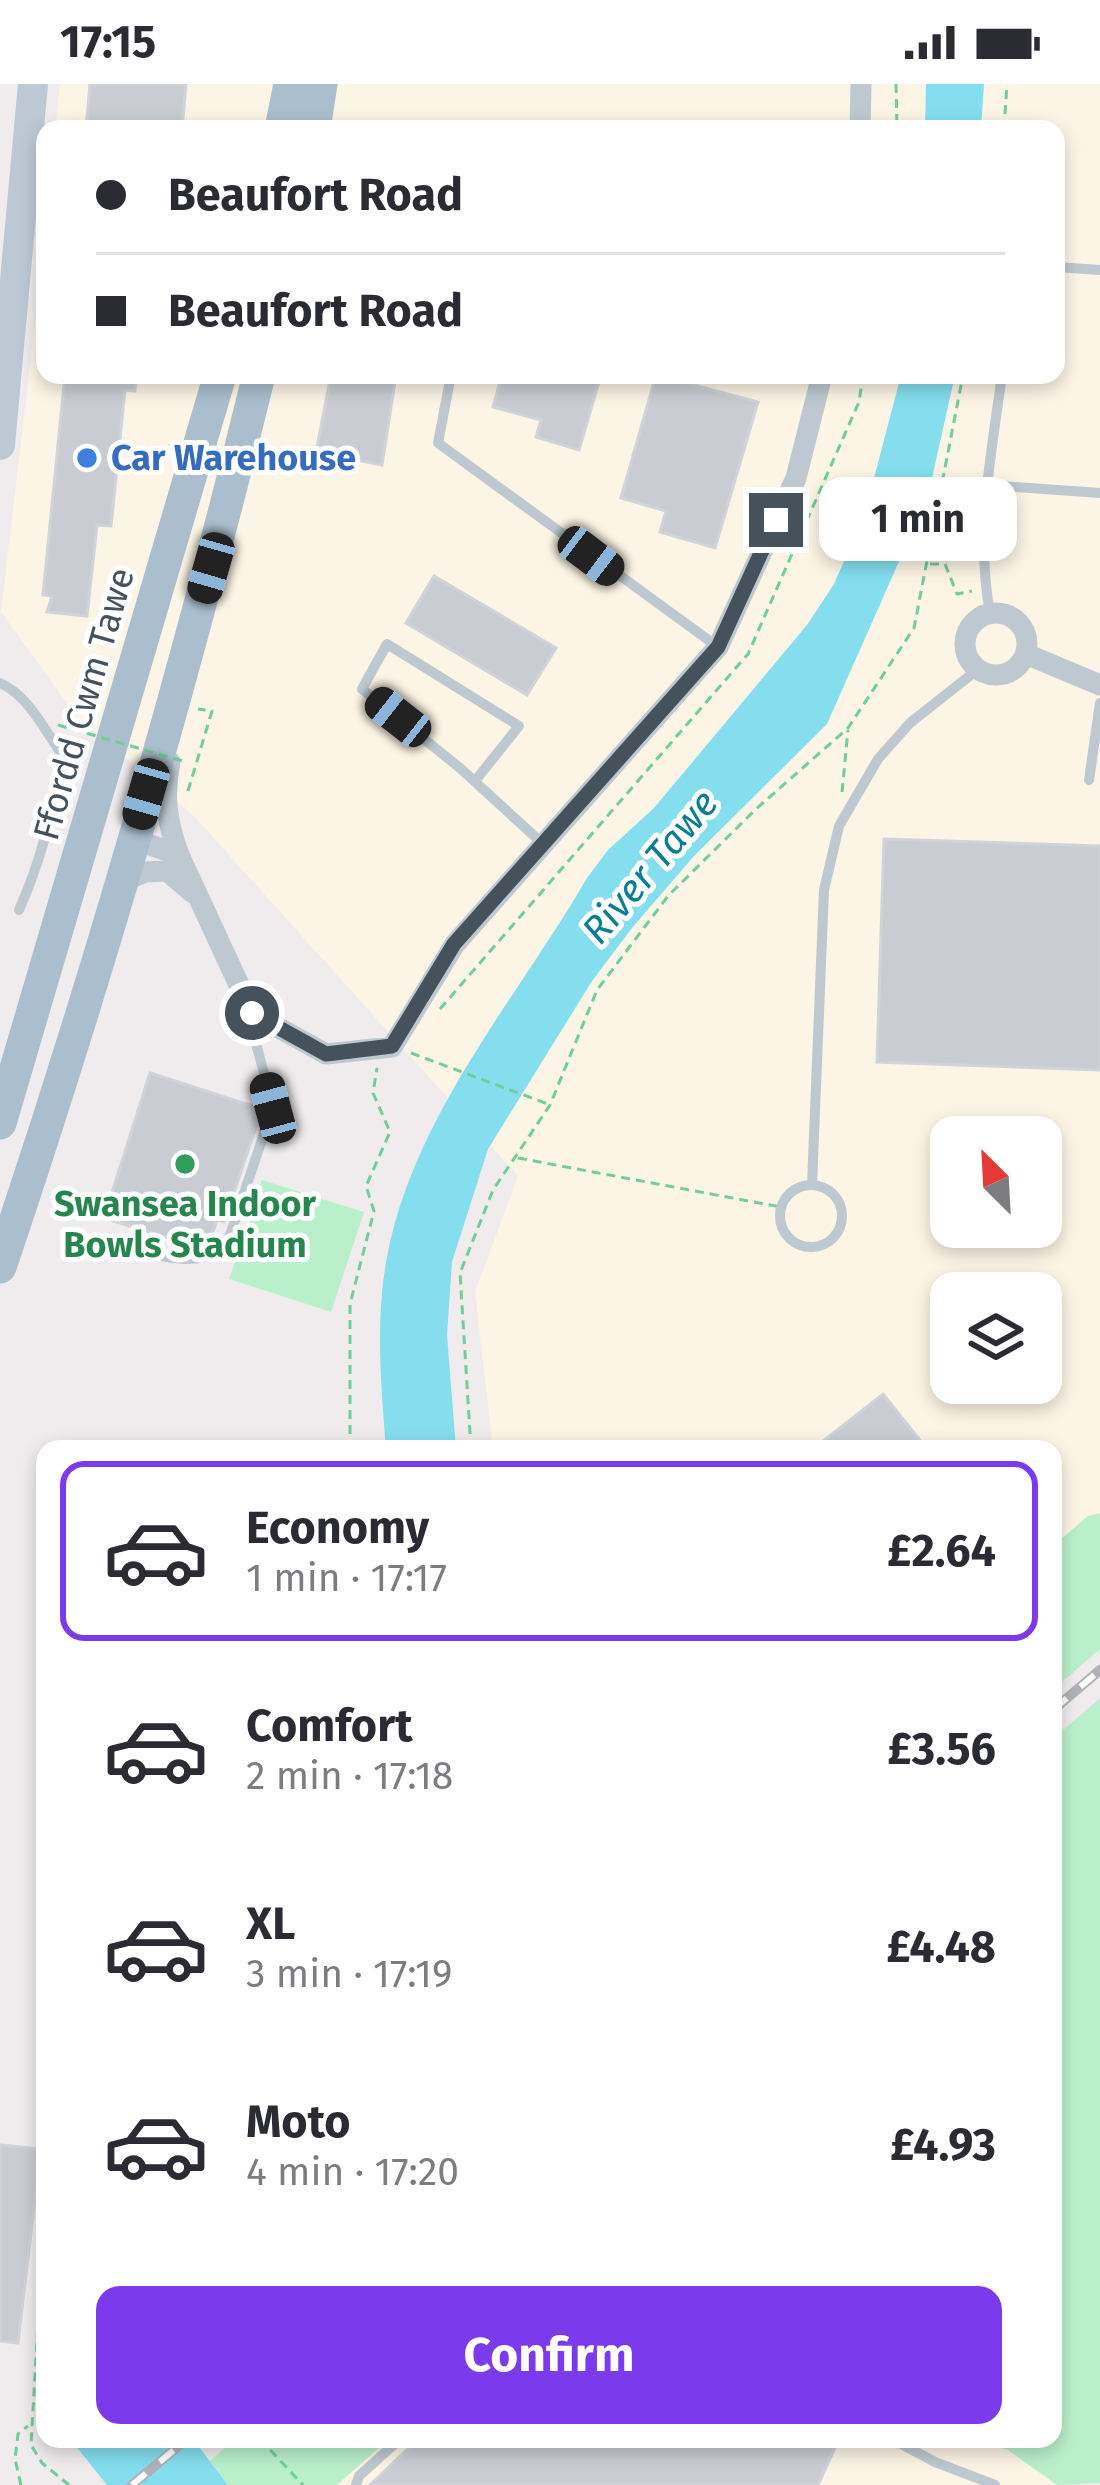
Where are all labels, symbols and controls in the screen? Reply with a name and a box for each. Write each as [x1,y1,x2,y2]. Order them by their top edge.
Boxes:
text: 17:15 [60,15,156,69]
text: Beaufort Road [168,168,463,222]
text: Beaufort Road [168,284,463,338]
place label: Car Warehouse [111,436,356,480]
marker: Car Warehouse [74,445,100,471]
callout: 1 min [818,478,1016,562]
route end [749,493,803,547]
text: 1 min [871,496,965,542]
car [551,520,631,592]
car [184,528,238,608]
street label: Ffordd Cwm Tawe [24,563,144,845]
car [359,681,437,753]
car [119,754,173,834]
water label: River Tawe [573,781,727,953]
route start [225,986,279,1040]
car [246,1069,300,1147]
north arrow [930,1116,1062,1248]
map controls [930,1116,1062,1404]
marker: Swansea Indoor Bowls Stadium [172,1151,198,1177]
place label: Swansea Indoor Bowls Stadium [54,1182,317,1267]
button: layers [930,1272,1062,1404]
icon: car [102,1497,210,1605]
text: Economy [246,1501,429,1555]
text: £2.64 [887,1524,996,1578]
text: 1 min · 17:17 [246,1555,447,1601]
icon: car [102,1695,210,1803]
text: Comfort [246,1699,413,1753]
text: £3.56 [888,1722,996,1776]
text: 2 min · 17:18 [246,1753,453,1799]
icon: car [102,1893,210,2001]
text: XL [246,1897,295,1951]
text: £4.48 [886,1920,996,1974]
text: 3 min · 17:19 [246,1951,452,1997]
icon: car [102,2091,210,2199]
text: Moto [246,2095,351,2149]
text: £4.93 [890,2118,996,2172]
text: 4 min · 17:20 [246,2149,459,2195]
button: Confirm [96,2286,1002,2424]

